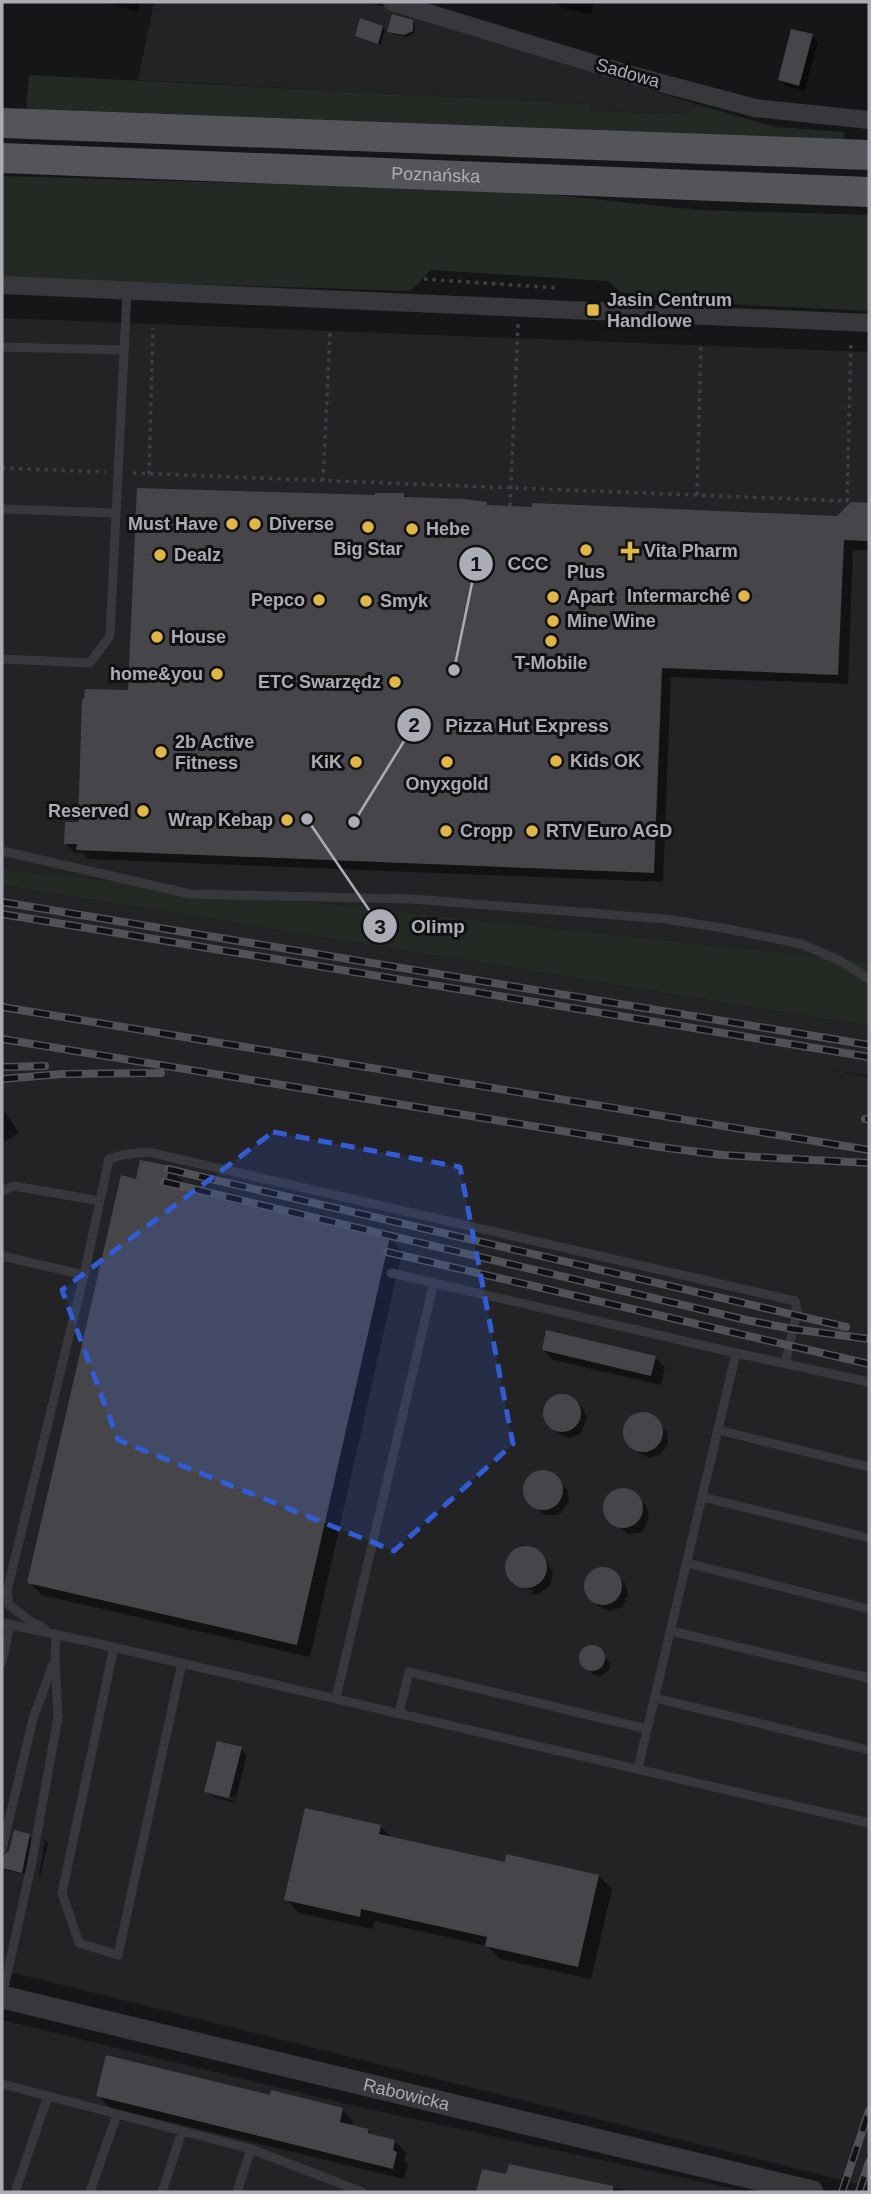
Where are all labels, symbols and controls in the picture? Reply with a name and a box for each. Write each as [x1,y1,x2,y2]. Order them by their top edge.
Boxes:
street label: Sadowa [594,54,663,92]
street label: Poznańska [391,163,482,187]
place label: Jasin Centrum Handlowe [607,290,732,331]
marker: Jasin Centrum Handlowe [585,302,601,318]
place label: Must Have [128,514,218,534]
place label: Diverse [269,514,334,534]
marker: Must Have [224,516,240,532]
marker: Diverse [247,516,263,532]
marker: Big Star [360,519,376,535]
place label: Hebe [426,519,470,539]
marker: Hebe [404,521,420,537]
place label: Big Star [333,539,403,559]
place label: Vita Pharm [644,541,738,561]
marker: Plus [578,542,594,558]
marker: Vita Pharm [622,543,638,559]
callout: CCC [459,544,563,584]
place label: Dealz [174,545,221,565]
marker: Dealz [152,547,168,563]
text: 1 [470,552,482,575]
text: CCC [507,553,549,574]
place label: Plus [567,562,605,582]
place label: Intermarché [627,586,730,606]
place label: Apart [567,587,614,607]
marker: Intermarché [736,588,752,604]
marker: Apart [545,589,561,605]
place label: Pepco [251,590,305,610]
place label: Smyk [380,591,429,611]
marker: Pepco [311,592,327,608]
marker: Smyk [358,593,374,609]
place label: Mine Wine [567,611,656,631]
marker: Mine Wine [545,613,561,629]
place label: House [171,627,226,647]
marker: House [149,629,165,645]
marker: T-Mobile [543,633,559,649]
place label: T-Mobile [515,653,588,673]
place label: home&you [110,664,203,684]
marker: home&you [209,666,225,682]
place label: ETC Swarzędz [258,672,381,692]
marker: ETC Swarzędz [387,674,403,690]
callout: Pizza Hut Express [396,705,623,745]
text: 2 [408,713,420,736]
text: Pizza Hut Express [445,715,609,736]
place label: 2b Active Fitness [175,732,254,773]
marker: 2b Active Fitness [153,744,169,760]
place label: Kids OK [570,751,641,771]
place label: KiK [311,752,342,772]
marker: Kids OK [548,753,564,769]
marker: KiK [348,754,364,770]
marker: Onyxgold [439,754,455,770]
place label: Onyxgold [405,774,489,794]
place label: Reserved [48,801,129,821]
marker: Reserved [135,803,151,819]
place label: Wrap Kebap [168,810,273,830]
marker: Wrap Kebap [279,812,295,828]
place label: Cropp [460,821,513,841]
place label: RTV Euro AGD [546,821,672,841]
marker: Cropp [438,823,454,839]
marker: RTV Euro AGD [524,823,540,839]
callout: Olimp [362,906,479,946]
text: 3 [374,915,386,938]
text: Olimp [411,916,465,937]
street label: Rabowicka [361,2074,453,2115]

